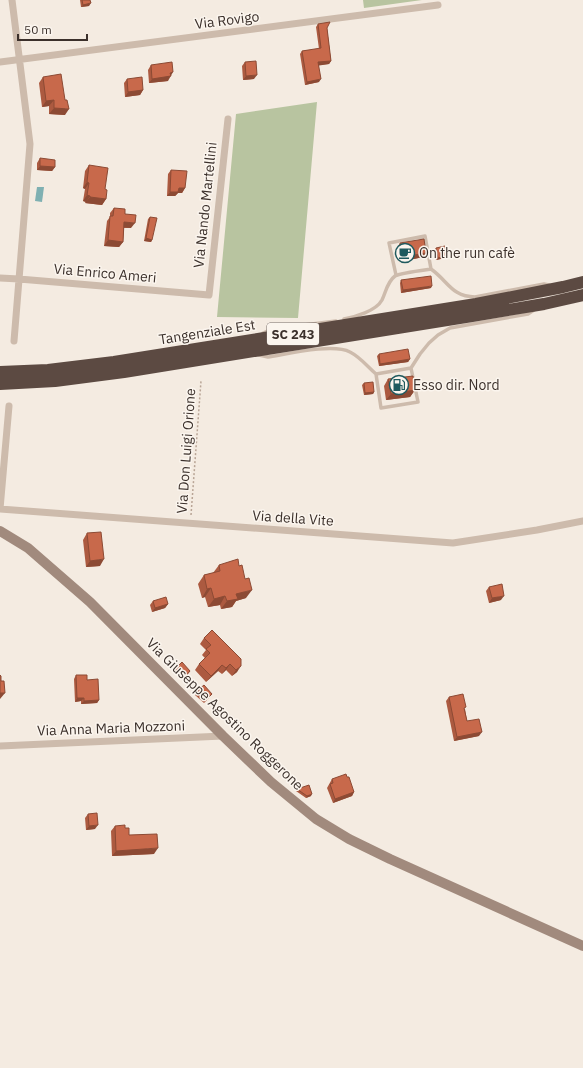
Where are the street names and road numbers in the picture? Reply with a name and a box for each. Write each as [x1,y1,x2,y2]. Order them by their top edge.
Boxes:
street label: Via Rovigo [194,7,260,33]
street label: Via Nando Martellini [189,141,221,269]
street label: Via Enrico Ameri [53,260,157,286]
street label: Tangenziale Est [157,315,257,349]
road number: SC 243 [267,323,319,345]
street label: Via Don Luigi Orione [173,387,199,514]
street label: Via della Vite [252,506,335,530]
street label: Via Giuseppe Agostino Roggerone [143,634,308,794]
street label: Via Anna Maria Mozzoni [37,716,185,740]

